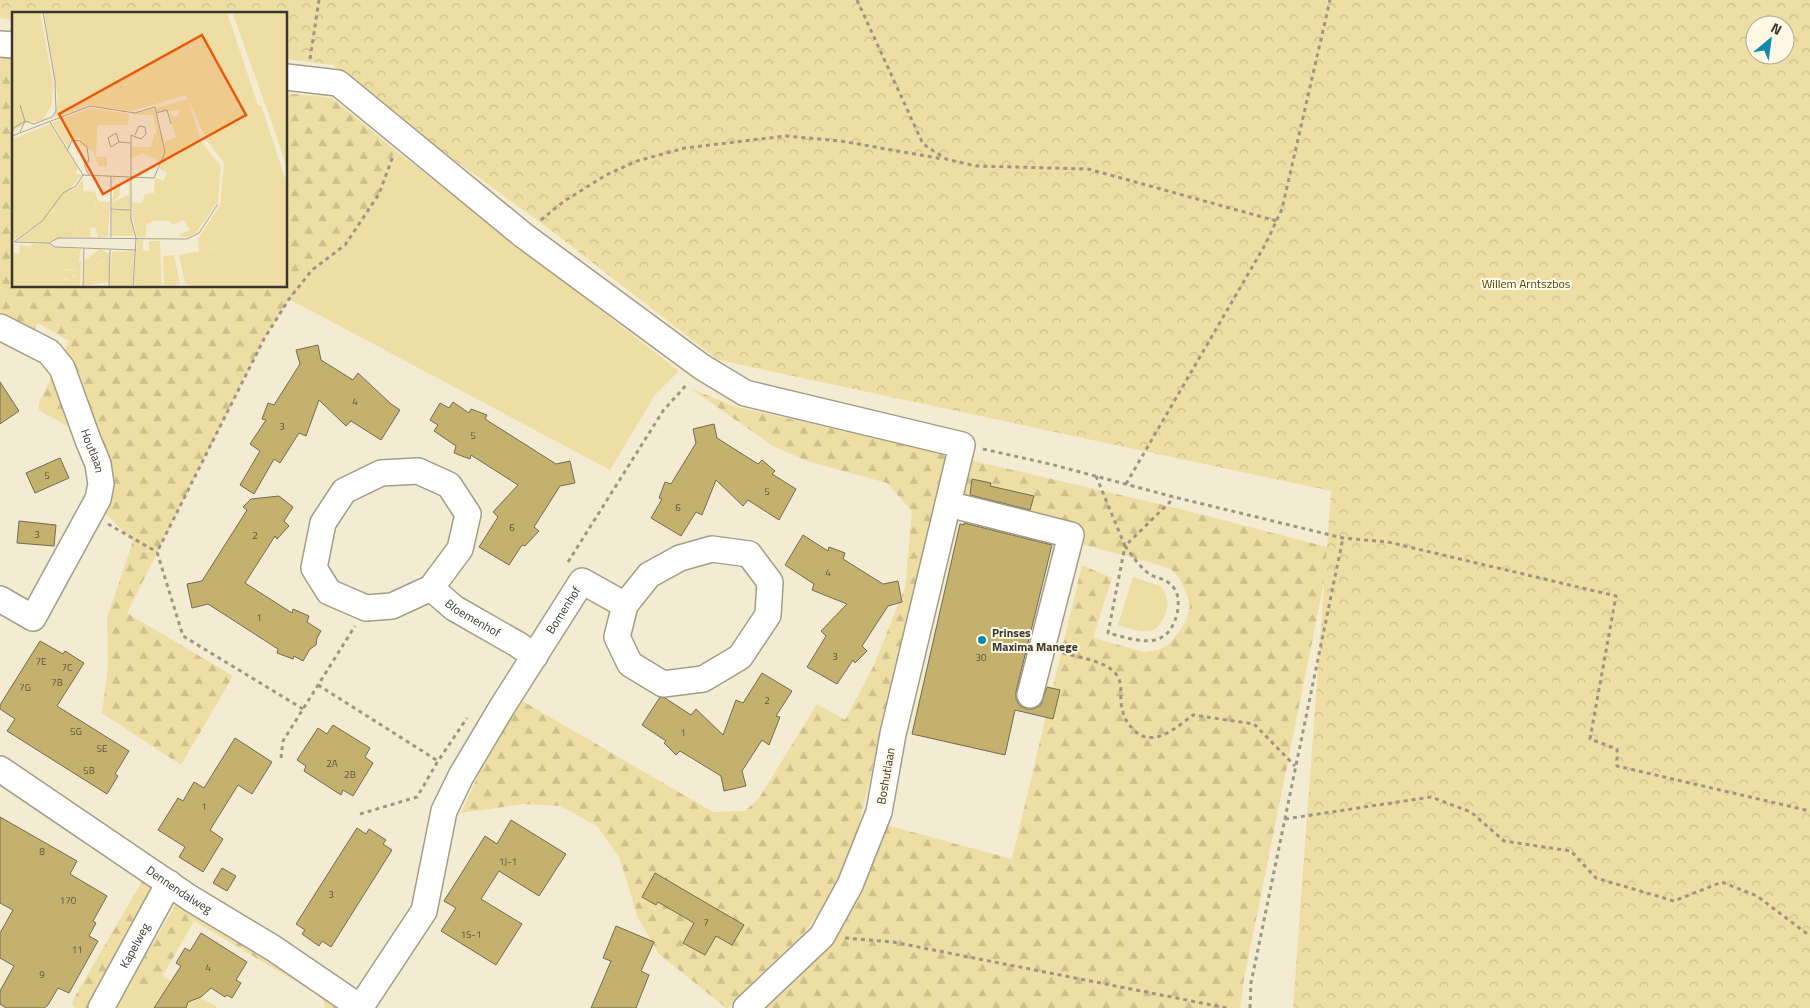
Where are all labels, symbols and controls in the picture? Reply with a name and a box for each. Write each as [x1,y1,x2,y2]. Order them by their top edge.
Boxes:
inset map [12,12,288,288]
north arrow [1745,15,1795,65]
text: N [1767,17,1786,40]
park label: Willem Arntszbos [1482,274,1571,293]
house number: 4 [352,394,358,409]
house number: 3 [279,419,285,434]
street label: Houtlaan [76,426,109,474]
house number: 5 [470,428,476,443]
house number: 5 [44,468,50,483]
house number: 5 [764,484,770,499]
house number: 6 [675,500,681,515]
house number: 6 [509,520,515,535]
house number: 3 [34,527,40,542]
house number: 2 [252,528,258,543]
house number: 4 [825,565,831,580]
street label: Bomenhof [541,582,585,637]
street label: Bloemenhof [441,594,504,642]
house number: 1 [256,610,262,625]
place label: Prinses Maxima Manege [992,623,1078,656]
marker: Prinses Maxima Manege [976,634,988,646]
house number: 3 [832,649,838,664]
house number: 30 [975,650,987,665]
house number: 7E [35,654,47,669]
house number: 7C [61,660,73,675]
house number: 7B [51,675,63,690]
house number: 7G [19,680,31,695]
house number: 2 [764,693,770,708]
house number: 5G [70,724,82,739]
house number: 1 [680,725,686,740]
house number: 5E [96,741,108,756]
street label: Boshutlaan [871,746,900,806]
house number: 2A [326,756,338,771]
house number: 5B [83,763,95,778]
house number: 2B [344,767,356,782]
house number: 1 [201,799,207,814]
house number: 8 [39,844,45,859]
house number: 1J-1 [499,854,517,869]
street label: Dennendalweg [142,861,216,918]
house number: 3 [328,887,334,902]
house number: 170 [60,893,77,908]
house number: 7 [703,915,709,930]
street label: Kapelweg [114,919,155,972]
house number: 1S-1 [461,927,482,942]
house number: 11 [71,942,83,957]
house number: 4 [205,960,211,975]
house number: 9 [39,967,45,982]

